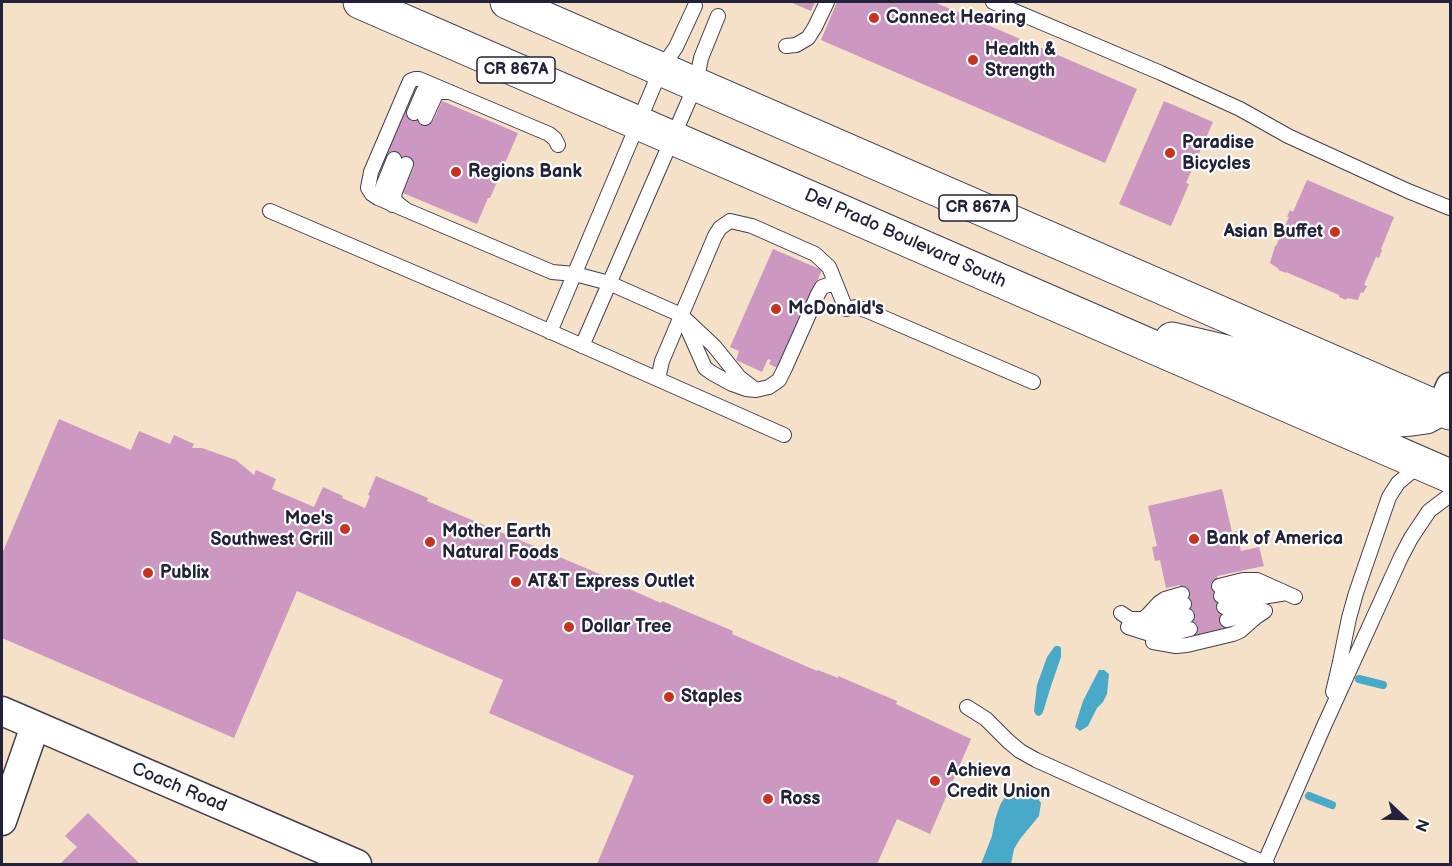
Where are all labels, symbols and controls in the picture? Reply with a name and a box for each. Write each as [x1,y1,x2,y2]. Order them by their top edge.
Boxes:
place label: Connect Hearing [886,7,1026,29]
marker: Connect Hearing [867,11,881,25]
place label: Health & Strength [985,39,1056,82]
marker: Health & Strength [966,53,980,67]
road number: CR 867A [477,57,555,83]
place label: Paradise Bicycles [1182,132,1254,174]
marker: Paradise Bicycles [1163,146,1177,160]
place label: Regions Bank [468,161,582,183]
marker: Regions Bank [449,165,463,179]
street label: Del Prado Boulevard South [801,185,1009,293]
road number: CR 867A [939,195,1017,221]
place label: Asian Buffet [1224,221,1323,243]
marker: Asian Buffet [1328,225,1342,239]
place label: McDonald's [788,298,884,320]
marker: McDonald's [769,302,783,316]
place label: Moe's Southwest Grill [210,508,333,550]
place label: Mother Earth Natural Foods [442,521,559,564]
marker: Moe's Southwest Grill [338,522,352,536]
place label: Bank of America [1206,528,1343,550]
marker: Bank of America [1187,532,1201,546]
marker: Mother Earth Natural Foods [423,535,437,549]
place label: Publix [160,562,209,584]
marker: Publix [141,566,155,580]
place label: AT&T Express Outlet [528,571,694,593]
marker: AT&T Express Outlet [509,575,523,589]
place label: Dollar Tree [581,616,672,638]
marker: Dollar Tree [562,620,576,634]
place label: Staples [681,686,742,708]
marker: Staples [662,690,676,704]
street label: Coach Road [128,758,230,818]
place label: Achieva Credit Union [947,760,1050,802]
marker: Achieva Credit Union [928,774,942,788]
place label: Ross [780,788,820,810]
north arrow [1374,788,1434,848]
marker: Ross [761,792,775,806]
text: N [1410,816,1432,834]

